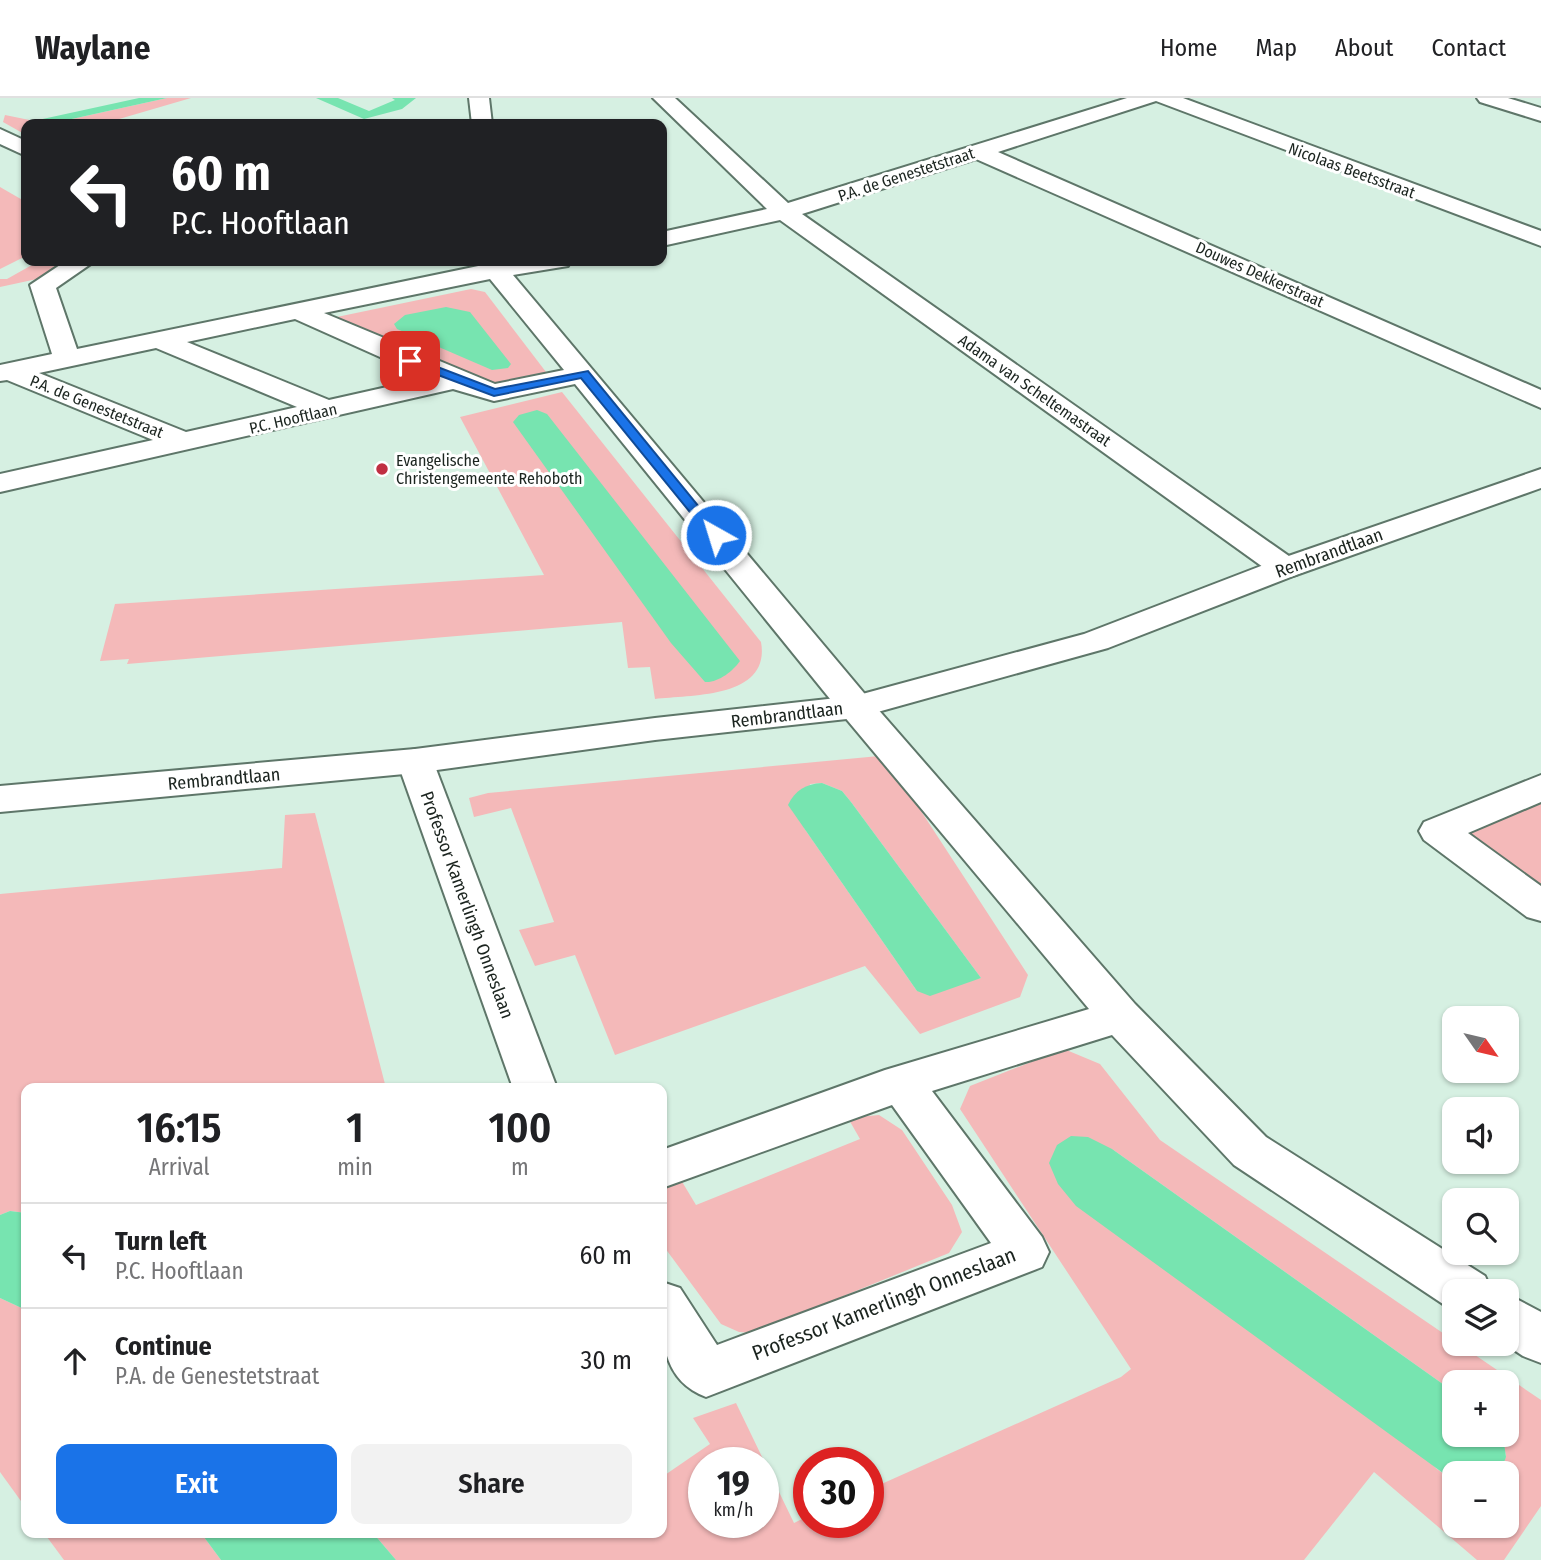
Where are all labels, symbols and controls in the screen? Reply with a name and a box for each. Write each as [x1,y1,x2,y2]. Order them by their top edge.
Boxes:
text: Waylane [35,28,150,68]
text: Home [1160,34,1217,62]
text: Map [1255,34,1297,62]
text: About [1335,34,1393,62]
text: Contact [1431,34,1506,62]
street label: Nicolaas Beetsstraat [1286,139,1418,202]
street label: P.A. de Genestetstraat [836,143,977,205]
text: 60 m [171,144,271,203]
icon: left [56,147,147,238]
text: P.C. Hooftlaan [171,204,350,242]
street label: Douwes Dekkerstraat [1193,238,1328,312]
street label: Adama van Scheltemastraat [955,330,1115,451]
pin [380,331,440,391]
icon: arrive [391,342,429,380]
street label: P.A. de Genestetstraat [27,371,167,442]
street label: P.C. Hooftlaan [247,399,339,438]
place label: Evangelische Christengemeente Rehoboth [396,451,582,488]
marker: Evangelische Christengemeente Rehoboth [374,461,390,477]
position arrow [679,498,753,572]
street label: Rembrandtlaan [1272,523,1386,583]
street label: Rembrandtlaan [730,697,844,733]
street label: Rembrandtlaan [167,763,281,795]
street label: Professor Kamerlingh Onneslaan [416,788,518,1022]
north arrow [1442,1006,1519,1083]
map controls [1442,1006,1519,1538]
button: sound [1442,1097,1519,1174]
text: 16:15 [137,1103,222,1153]
text: 1 [346,1103,364,1153]
text: 100 [489,1103,551,1153]
text: Arrival [149,1153,210,1181]
text: min [337,1153,373,1181]
text: m [511,1153,529,1181]
button: search [1442,1188,1519,1265]
text: Turn left [115,1226,207,1257]
icon: left [56,1237,94,1275]
text: 60 m [579,1240,632,1271]
street label: Professor Kamerlingh Onneslaan [748,1242,1020,1366]
text: P.C. Hooftlaan [115,1257,244,1285]
button: layers [1442,1279,1519,1356]
text: Continue [115,1331,212,1362]
icon: ahead [56,1342,94,1380]
text: 30 m [581,1345,632,1376]
text: P.A. de Genestetstraat [115,1362,319,1390]
button: + [1442,1370,1519,1447]
button: Exit [56,1444,337,1524]
button: Share [351,1444,632,1524]
speed limit sign: 30 [793,1447,884,1538]
button: − [1442,1461,1519,1538]
text: 19 [717,1462,750,1504]
text: km/h [713,1499,754,1521]

